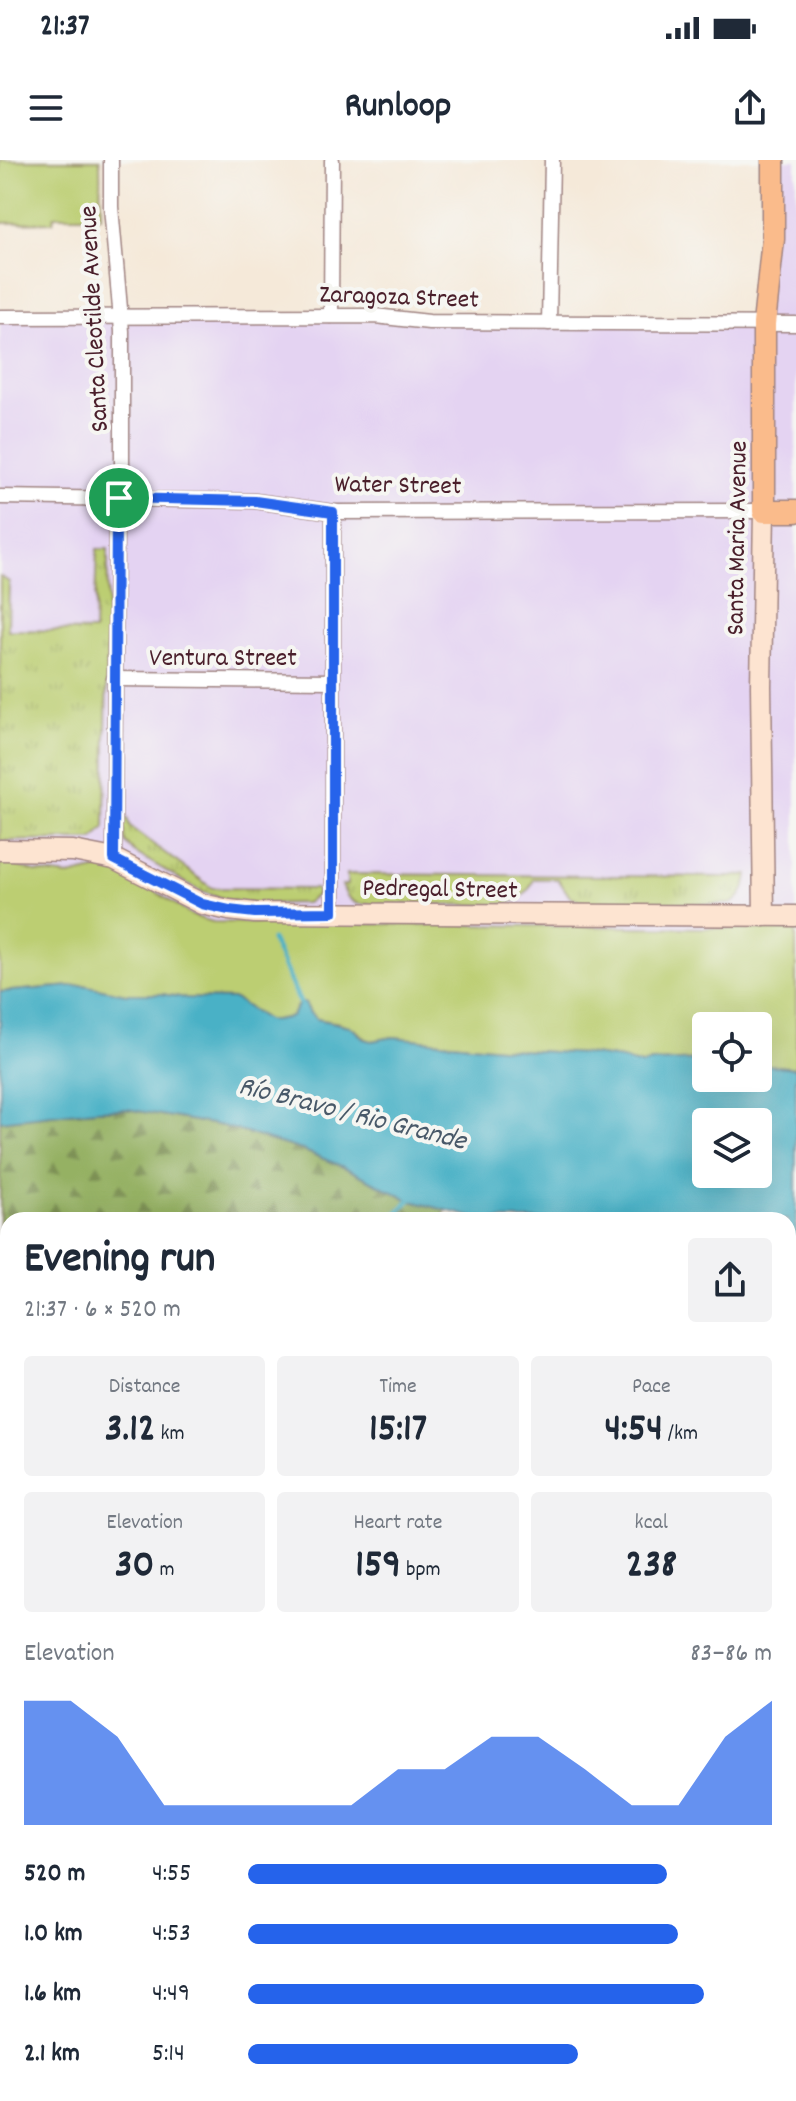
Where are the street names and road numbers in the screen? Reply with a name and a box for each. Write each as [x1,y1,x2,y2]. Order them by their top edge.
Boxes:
street label: Santa Cleotilde Avenue [71,205,120,433]
street label: Zaragoza Street [318,277,480,320]
street label: Santa Maria Avenue [718,440,759,636]
street label: Water Street [334,467,462,506]
street label: Ventura Street [149,641,297,678]
street label: Pedregal Street [362,871,518,910]

